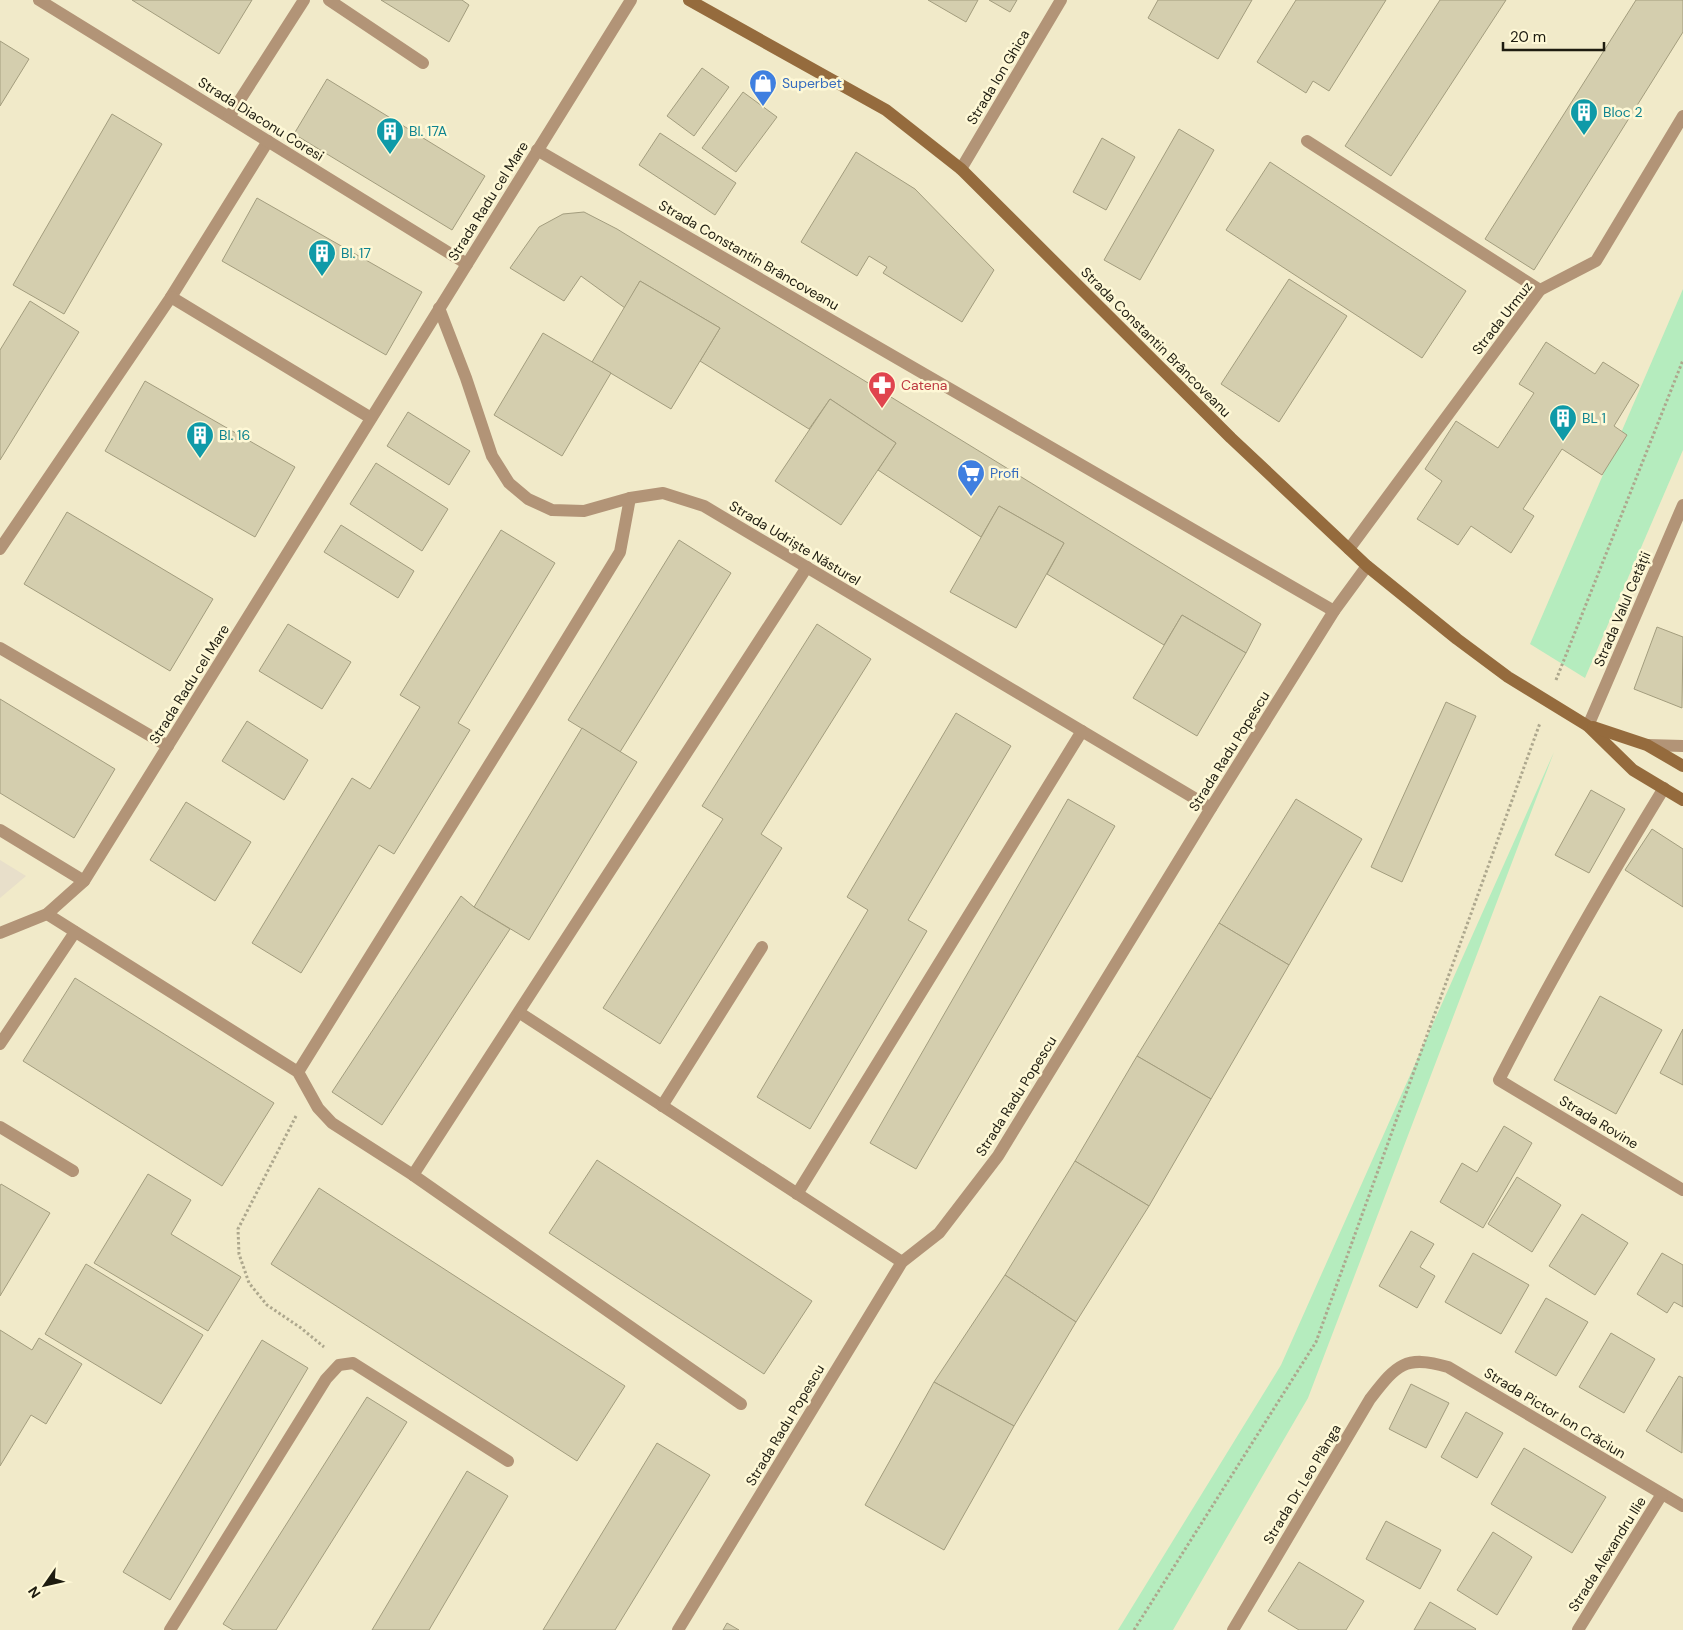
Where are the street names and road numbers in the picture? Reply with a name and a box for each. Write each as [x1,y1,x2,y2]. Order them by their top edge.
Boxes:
street label: Strada Ion Ghica [963,26,1033,128]
street label: Strada Diaconu Coresi [195,73,327,165]
street label: Strada Radu cel Mare [444,138,532,264]
street label: Strada Constantin Brâncoveanu [656,196,842,314]
street label: Strada Constantin Brâncoveanu [1077,263,1235,421]
street label: Strada Urmuz [1468,278,1536,358]
street label: Strada Udriște Năsturel [726,497,864,589]
street label: Strada Valul Cetății [1590,549,1654,669]
street label: Strada Radu cel Mare [145,621,233,747]
street label: Strada Radu Popescu [1185,687,1273,815]
street label: Strada Radu Popescu [972,1032,1060,1160]
street label: Strada Rovine [1556,1091,1642,1153]
street label: Strada Radu Popescu [742,1361,828,1489]
street label: Strada Pictor Ion Crăciun [1481,1364,1629,1462]
street label: Strada Dr. Leo Plànga [1259,1421,1345,1547]
street label: Strada Alexandru Ilie [1564,1493,1650,1615]

